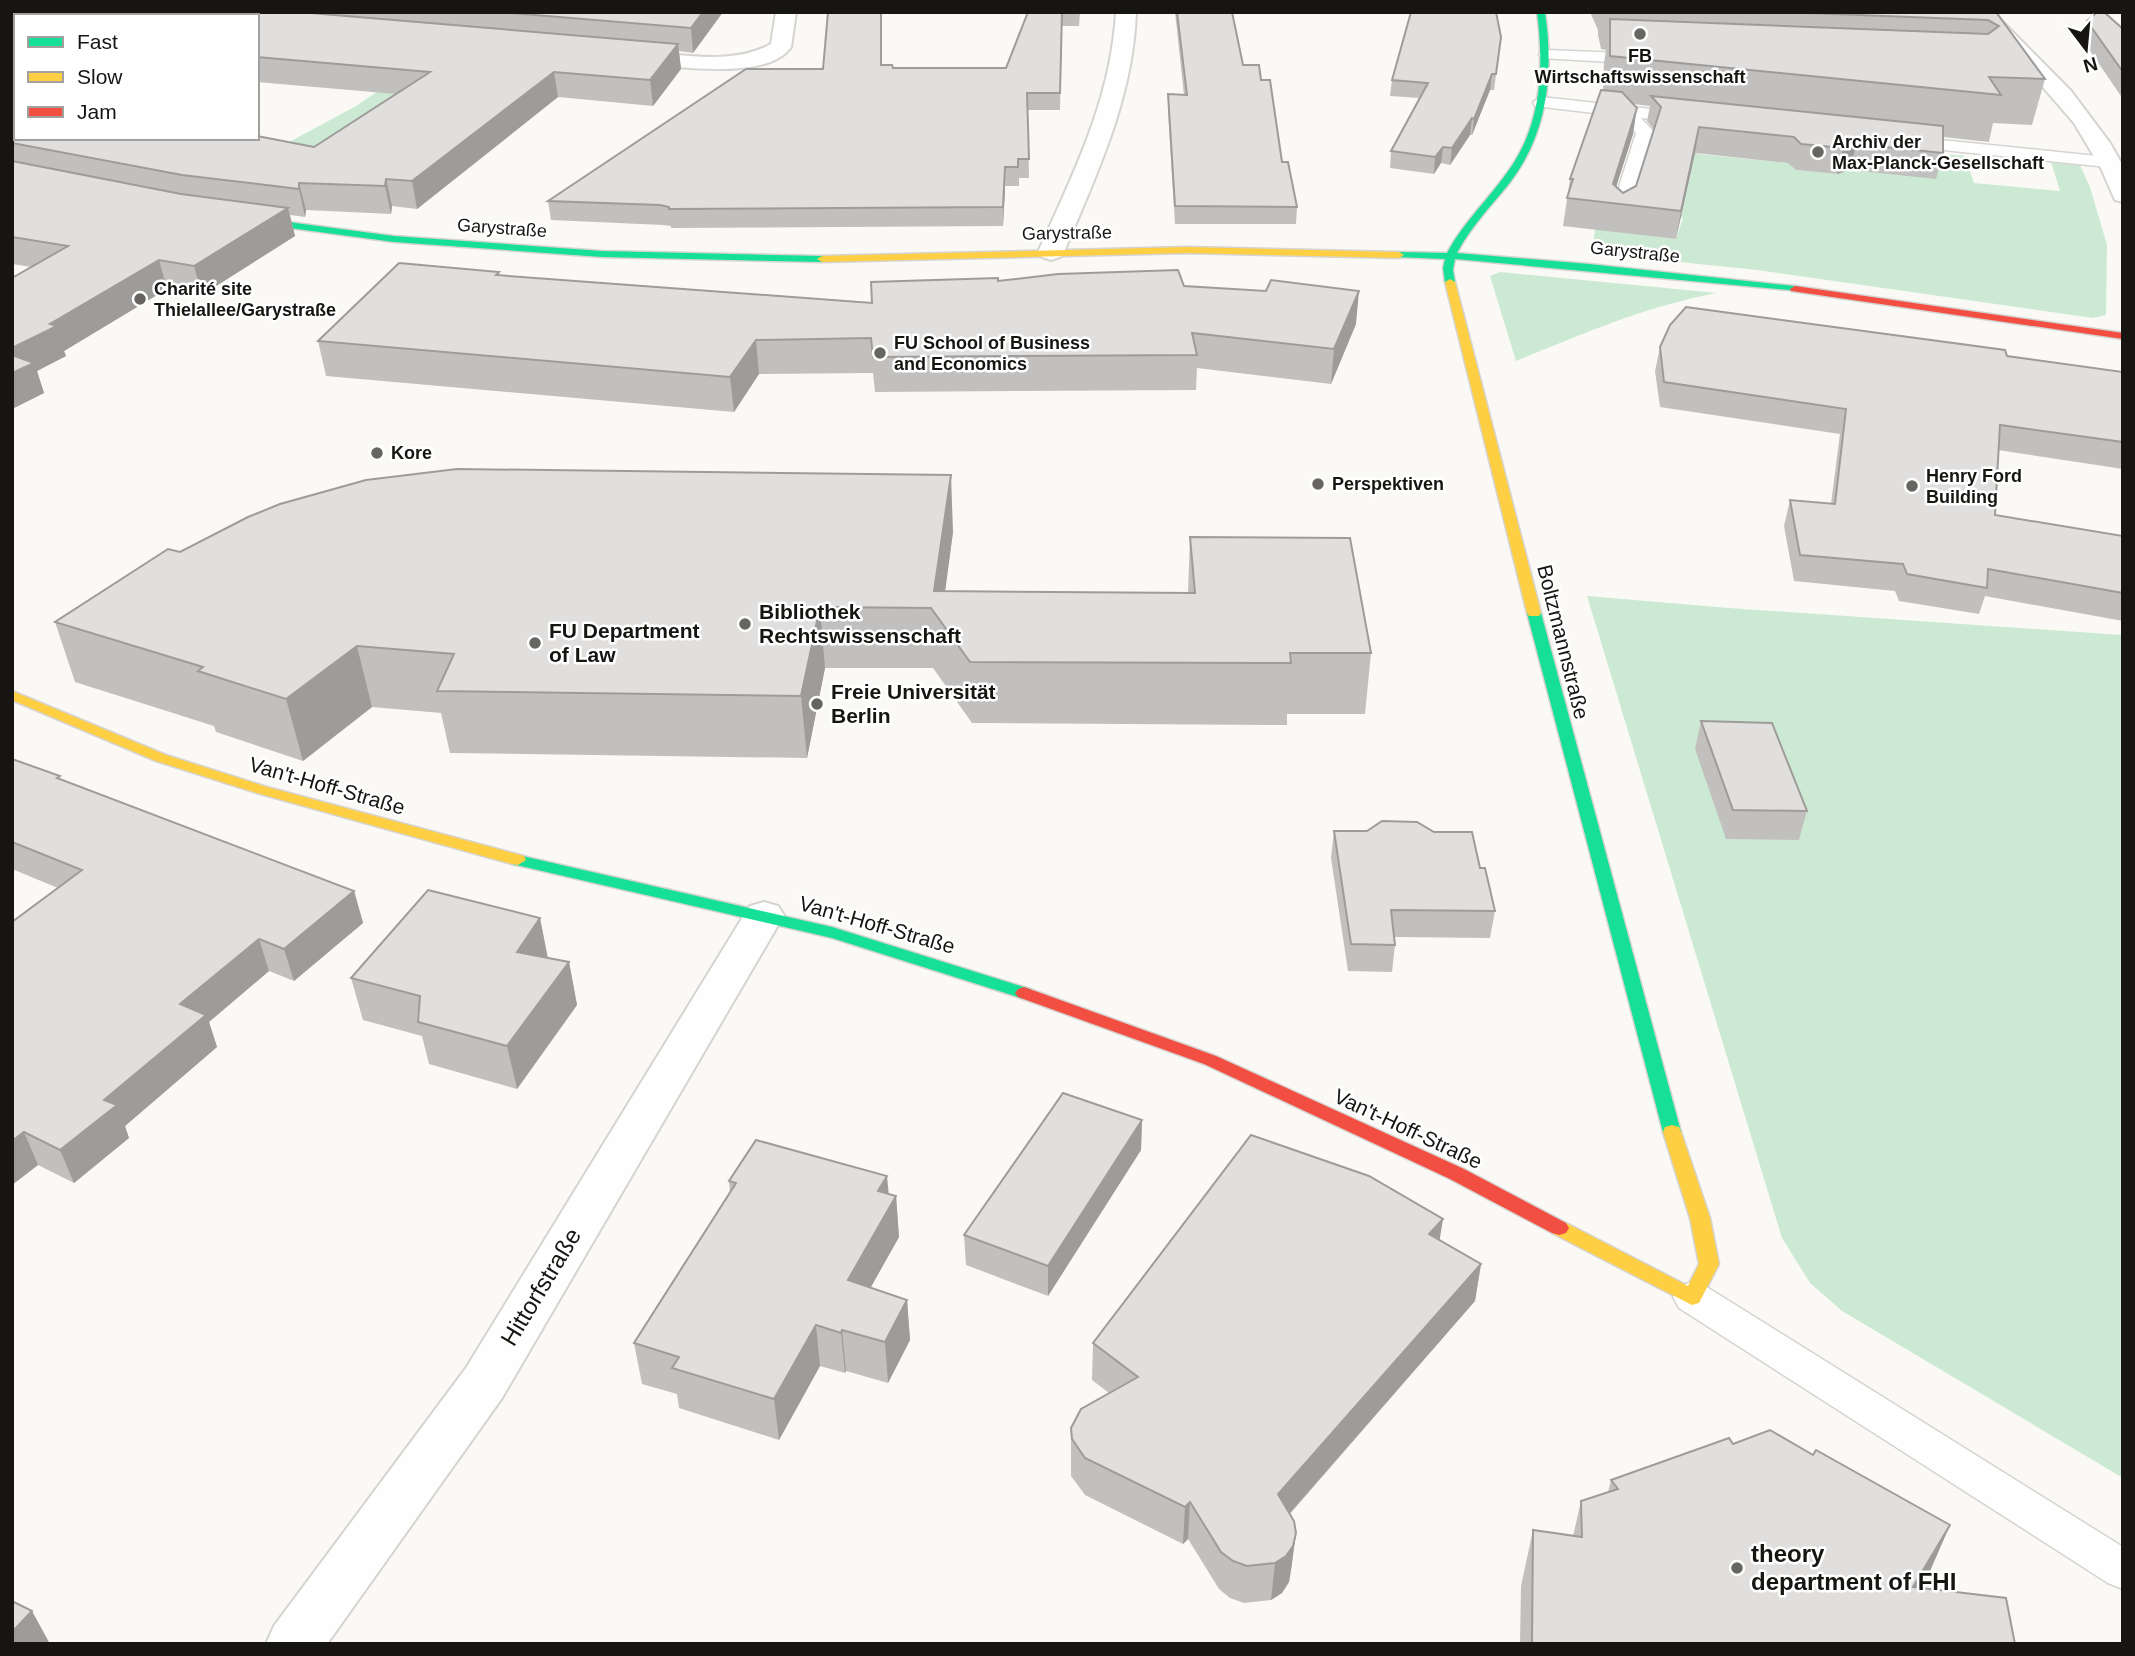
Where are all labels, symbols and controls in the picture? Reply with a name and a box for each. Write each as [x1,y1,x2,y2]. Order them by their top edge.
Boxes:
legend [14,14,259,140]
north arrow [2051,14,2121,84]
marker: FB Wirtschaftswissenschaft [1632,26,1648,42]
text: Fast [77,30,118,53]
place label: FB Wirtschaftswissenschaft [1535,46,1745,87]
text: N [2081,53,2100,77]
text: Slow [77,65,123,88]
text: Jam [77,100,117,123]
place label: Archiv der Max-Planck-Gesellschaft [1832,132,2044,173]
marker: Archiv der Max-Planck-Gesellschaft [1810,144,1826,160]
street label: Garystraße [456,215,548,241]
street label: Garystraße [1022,222,1112,244]
street label: Garystraße [1589,237,1681,267]
place label: Charité site Thielallee/Garystraße [154,279,336,320]
marker: Charité site Thielallee/Garystraße [132,291,148,307]
place label: FU School of Business and Economics [894,333,1090,374]
marker: FU School of Business and Economics [872,345,888,361]
place label: Kore [391,443,432,463]
marker: Kore [369,445,385,461]
place label: Henry Ford Building [1926,466,2022,507]
place label: Perspektiven [1332,474,1444,494]
marker: Perspektiven [1310,476,1326,492]
marker: Henry Ford Building [1904,478,1920,494]
street label: Boltzmannstraße [1533,562,1594,722]
place label: Bibliothek Rechtswissenschaft [759,600,961,647]
marker: Bibliothek Rechtswissenschaft [737,616,753,632]
place label: FU Department of Law [549,619,700,666]
marker: FU Department of Law [527,635,543,651]
place label: Freie Universität Berlin [831,680,996,727]
marker: Freie Universität Berlin [809,696,825,712]
street label: Van't-Hoff-Straße [247,752,408,819]
street label: Van't-Hoff-Straße [797,891,958,958]
street label: Van't-Hoff-Straße [1330,1084,1486,1173]
street label: Hittorfstraße [495,1223,586,1350]
place label: theory department of FHI [1751,1540,1956,1595]
marker: theory department of FHI [1729,1560,1745,1576]

